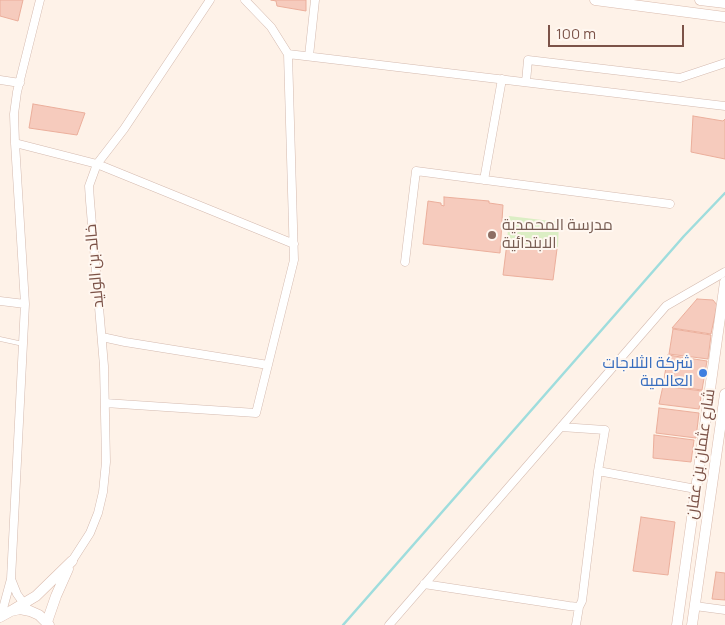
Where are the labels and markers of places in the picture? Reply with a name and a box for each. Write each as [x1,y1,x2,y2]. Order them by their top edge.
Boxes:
place label: مدرسة المحمدية الابتدائية [502,216,613,254]
marker: مدرسة المحمدية الابتدائية [486,229,498,241]
place label: شركة الثلاجات العالمية [602,354,693,392]
marker: شركة الثلاجات العالمية [697,367,709,379]

